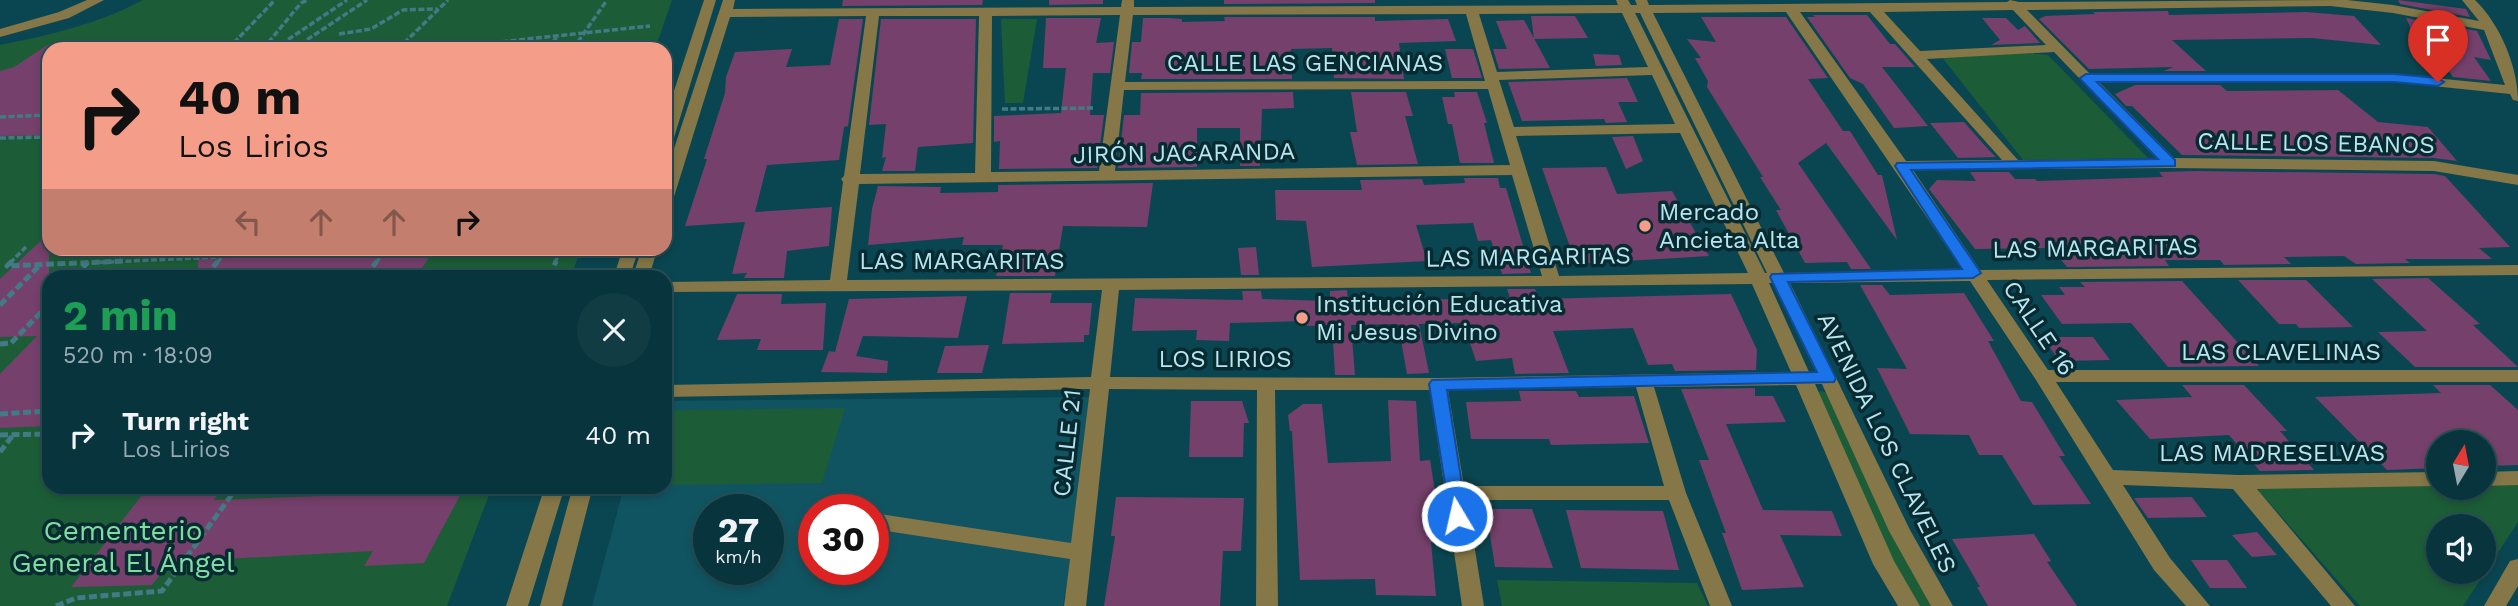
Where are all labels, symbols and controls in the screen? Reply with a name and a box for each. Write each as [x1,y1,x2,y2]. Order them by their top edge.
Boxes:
pin [2408,10,2468,82]
icon: arrive [2419,21,2457,59]
street label: CALLE LAS GENCIANAS [1167,49,1443,77]
text: 40 m [178,68,301,126]
icon: right [63,70,154,161]
text: Los Lirios [178,127,329,165]
street label: CALLE LOS EBANOS [2197,127,2435,159]
street label: JIRÓN JACARANDA [1073,137,1296,169]
place label: Mercado Ancieta Alta [1659,198,1800,254]
icon: left [229,203,267,241]
icon: ahead [302,203,340,241]
icon: ahead [375,203,413,241]
icon: right [448,203,486,241]
marker: Mercado Ancieta Alta [1637,218,1653,234]
street label: LAS MARGARITAS [1992,232,2198,264]
street label: LAS MARGARITAS [1425,241,1631,273]
street label: LAS MARGARITAS [859,247,1065,275]
street label: CALLE 16 [1997,275,2081,381]
place label: Institución Educativa Mi Jesus Divino [1316,290,1563,346]
text: 2 min [63,291,178,340]
button: close [577,293,651,367]
street label: AVENIDA LOS CLAVELES [1812,308,1962,578]
marker: Institución Educativa Mi Jesus Divino [1294,310,1310,326]
street label: LAS CLAVELINAS [2181,338,2381,366]
text: 520 m · 18:09 [63,342,213,369]
street label: LOS LIRIOS [1158,345,1292,373]
street label: CALLE 21 [1047,388,1087,498]
text: Turn right [122,406,249,436]
icon: right [63,416,101,454]
text: 40 m [585,420,651,450]
north arrow [2426,430,2496,500]
map controls [2426,430,2496,584]
text: Los Lirios [122,436,230,463]
street label: LAS MADRESELVAS [2159,439,2385,467]
position arrow [1420,479,1494,553]
speed limit sign: 30 [798,494,889,585]
text: 27 [718,509,759,551]
park label: Cementerio General El Ángel [11,514,235,579]
button: sound [2426,514,2496,584]
text: km/h [715,546,762,567]

